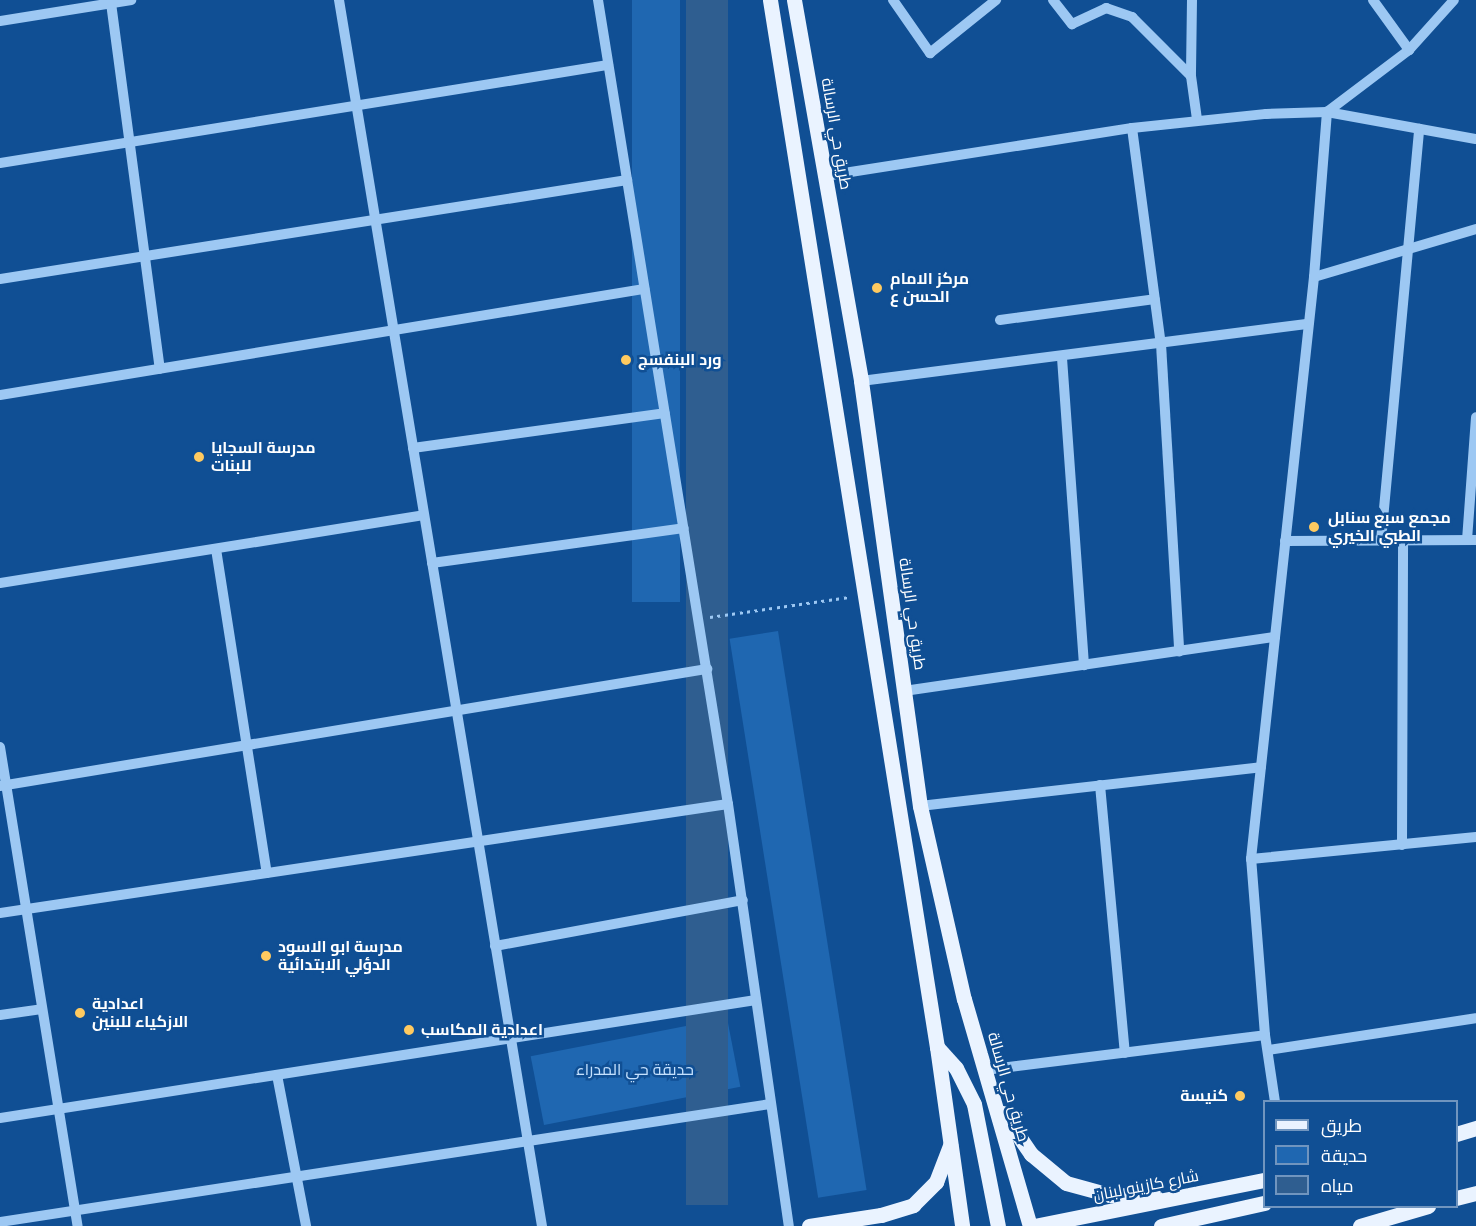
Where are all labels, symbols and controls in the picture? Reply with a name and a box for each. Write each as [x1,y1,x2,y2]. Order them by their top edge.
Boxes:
street label: طريق حي الرسالة [817,77,855,191]
place label: مركز الامام الحسن ع [890,269,969,307]
marker: مركز الامام الحسن ع [868,279,886,297]
place label: ورد البنفسج [638,350,722,370]
marker: ورد البنفسج [619,353,633,367]
place label: مدرسة السجايا للبنات [211,438,316,476]
marker: مدرسة السجايا للبنات [192,450,206,464]
place label: مجمع سبع سنابل الطبي الخيري [1328,508,1451,546]
marker: مجمع سبع سنابل الطبي الخيري [1305,518,1323,536]
street label: طريق حي الرسالة [895,557,929,671]
place label: مدرسة ابو الاسود الدؤلي الابتدائية [278,937,403,975]
marker: مدرسة ابو الاسود الدؤلي الابتدائية [259,949,273,963]
place label: اعدادية الازكياء للبنين [92,994,188,1032]
marker: اعدادية الازكياء للبنين [73,1006,87,1020]
place label: اعدادية المكاسب [421,1020,543,1040]
marker: اعدادية المكاسب [402,1023,416,1037]
street label: طريق حي الرسالة [983,1030,1033,1144]
park label: حديقة حي المدراء [576,1060,694,1080]
place label: كنيسة [1180,1086,1228,1106]
marker: كنيسة [1233,1089,1247,1103]
legend [1263,1100,1458,1208]
text: طريق [1321,1115,1362,1137]
text: حديقة [1321,1145,1367,1167]
street label: شارع كازينو لبنان [1092,1166,1200,1206]
text: مياه [1321,1175,1354,1197]

